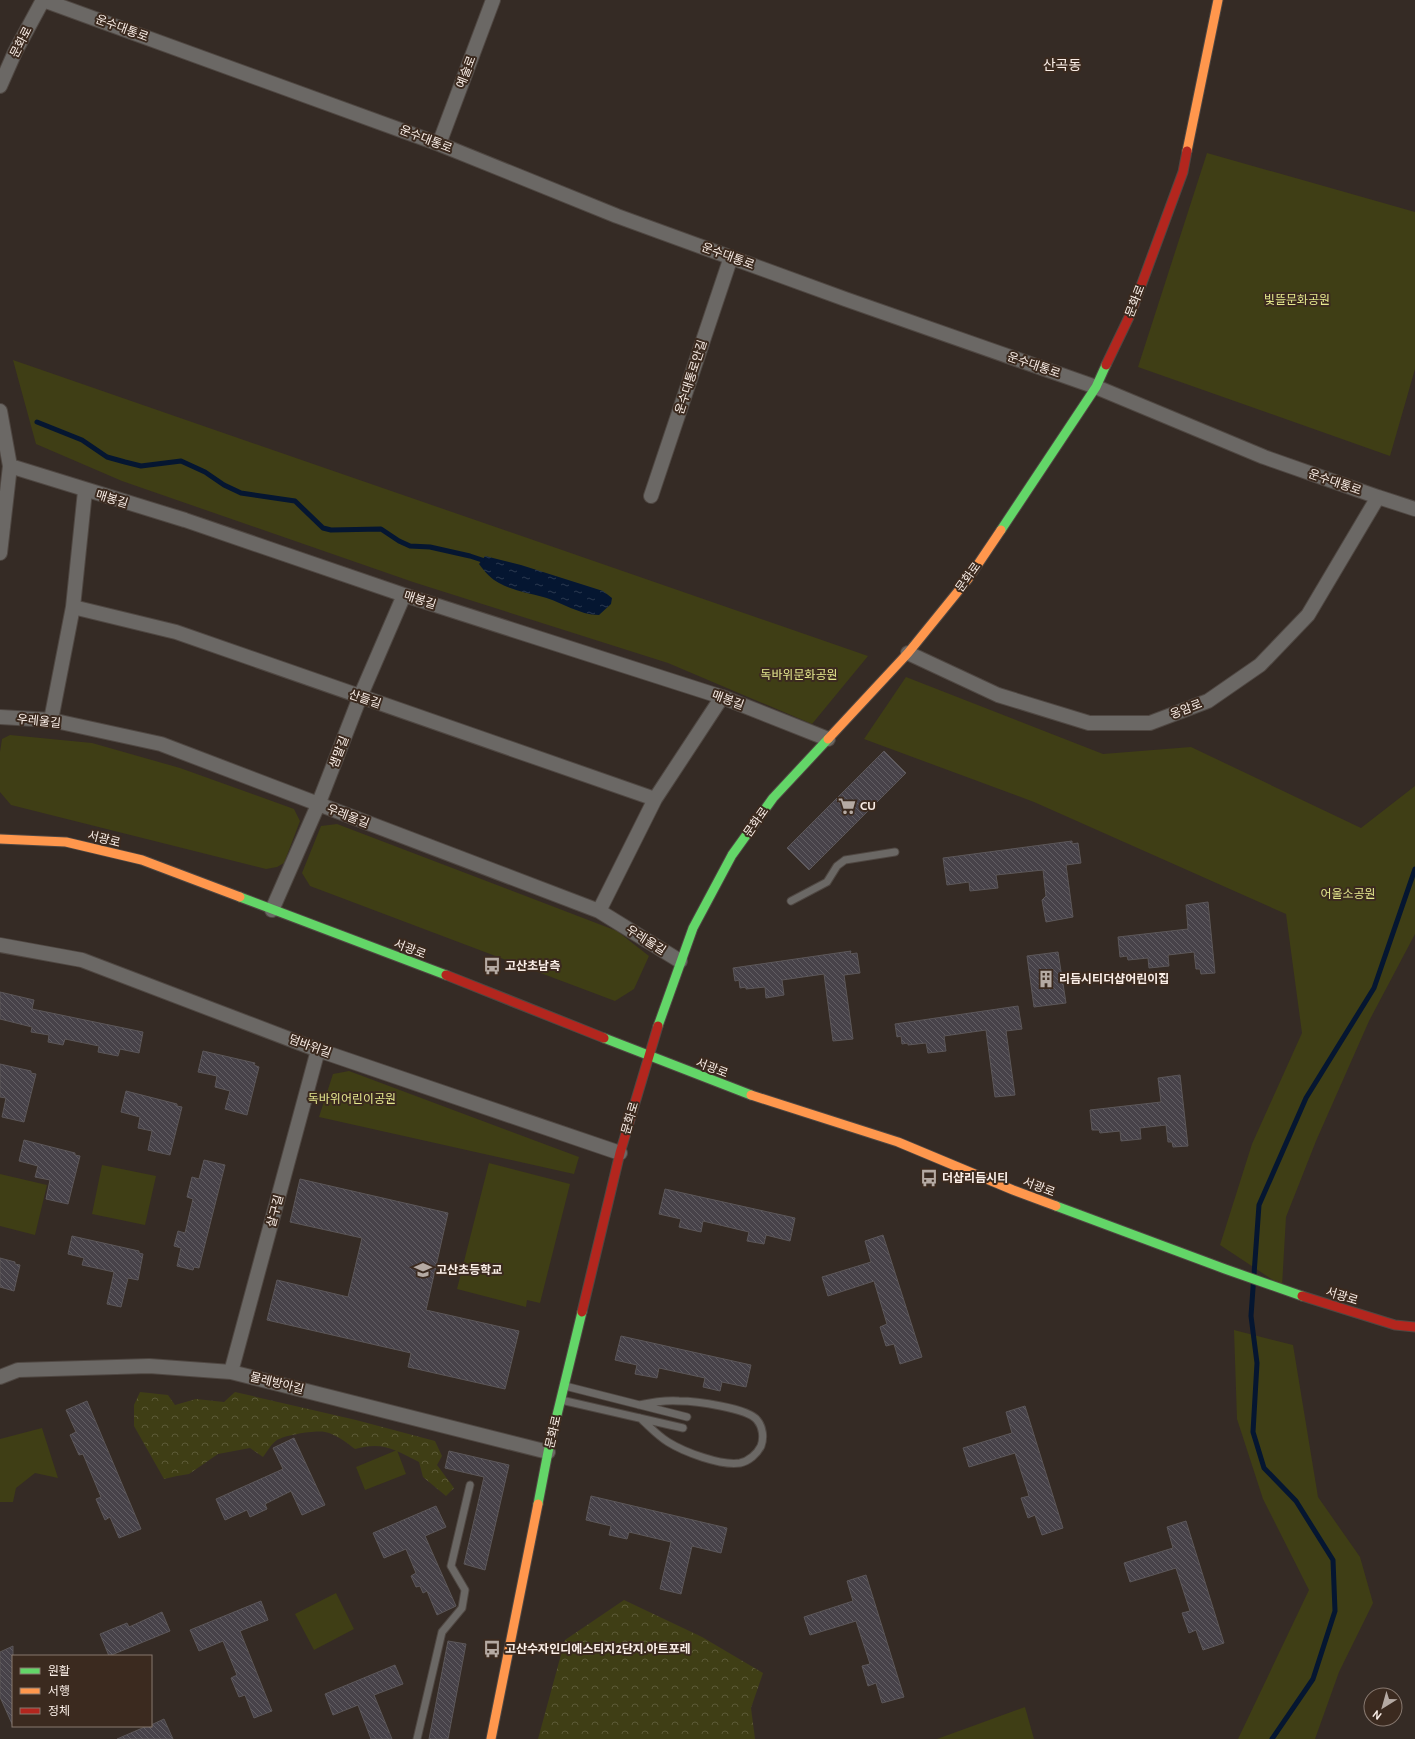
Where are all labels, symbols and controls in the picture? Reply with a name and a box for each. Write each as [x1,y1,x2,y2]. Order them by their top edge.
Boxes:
street label: 운수대통로 [94,11,151,44]
street label: 문화로 [6,24,35,60]
street label: 예술로 [453,54,478,90]
district label: 산곡동 [1043,56,1081,74]
street label: 운수대통로 [398,122,455,155]
street label: 운수대통로 [700,239,757,272]
street label: 문화로 [1122,283,1147,319]
park label: 빛뜰문화공원 [1264,292,1330,307]
street label: 운수대통로안길 [671,338,710,416]
street label: 운수대통로 [1006,348,1063,381]
street label: 운수대통로 [1307,465,1364,498]
street label: 매봉길 [94,487,130,511]
street label: 문화로 [952,559,983,595]
street label: 매봉길 [402,587,438,612]
park label: 독바위문화공원 [760,667,838,682]
street label: 산들길 [347,686,383,711]
street label: 매봉길 [710,687,746,712]
street label: 옹암로 [1168,696,1204,721]
street label: 우레울길 [16,711,62,730]
street label: 샘말길 [326,734,351,770]
supermarket icon: CU [837,796,857,816]
place label: CU [860,798,876,813]
street label: 우레울길 [325,801,371,830]
street label: 문화로 [740,804,771,840]
street label: 서광로 [86,827,122,850]
park label: 어울소공원 [1320,886,1376,901]
street label: 우레울길 [624,922,669,958]
street label: 서광로 [392,936,428,961]
bus stop icon: 고산초남측 [482,956,502,976]
place label: 고산초남측 [505,958,560,973]
building icon: 리듬시티더샵어린이집 [1036,969,1056,989]
place label: 리듬시티더샵어린이집 [1059,971,1169,986]
street label: 덤바위길 [287,1031,333,1060]
street label: 서광로 [694,1055,730,1080]
park label: 독바위어린이공원 [308,1091,396,1106]
street label: 문화로 [618,1100,641,1136]
bus stop icon: 더샵리듬시티 [919,1168,939,1188]
place label: 더샵리듬시티 [942,1170,1008,1185]
street label: 서광로 [1021,1174,1057,1199]
street label: 살구길 [263,1193,286,1229]
school or university icon: 고산초등학교 [413,1260,433,1280]
place label: 고산초등학교 [436,1262,502,1277]
street label: 서광로 [1324,1284,1360,1308]
street label: 물레방아길 [249,1369,306,1396]
street label: 문화로 [541,1414,564,1450]
bus stop icon: 고산수자인디에스티지2단지.아트포레 [482,1639,502,1659]
place label: 고산수자인디에스티지2단지.아트포레 [505,1641,691,1656]
legend [12,1655,152,1727]
text: 원활 [48,1663,70,1678]
text: 서행 [48,1683,70,1698]
north arrow [1363,1687,1403,1727]
text: 정체 [48,1703,70,1718]
text: N [1370,1707,1384,1723]

